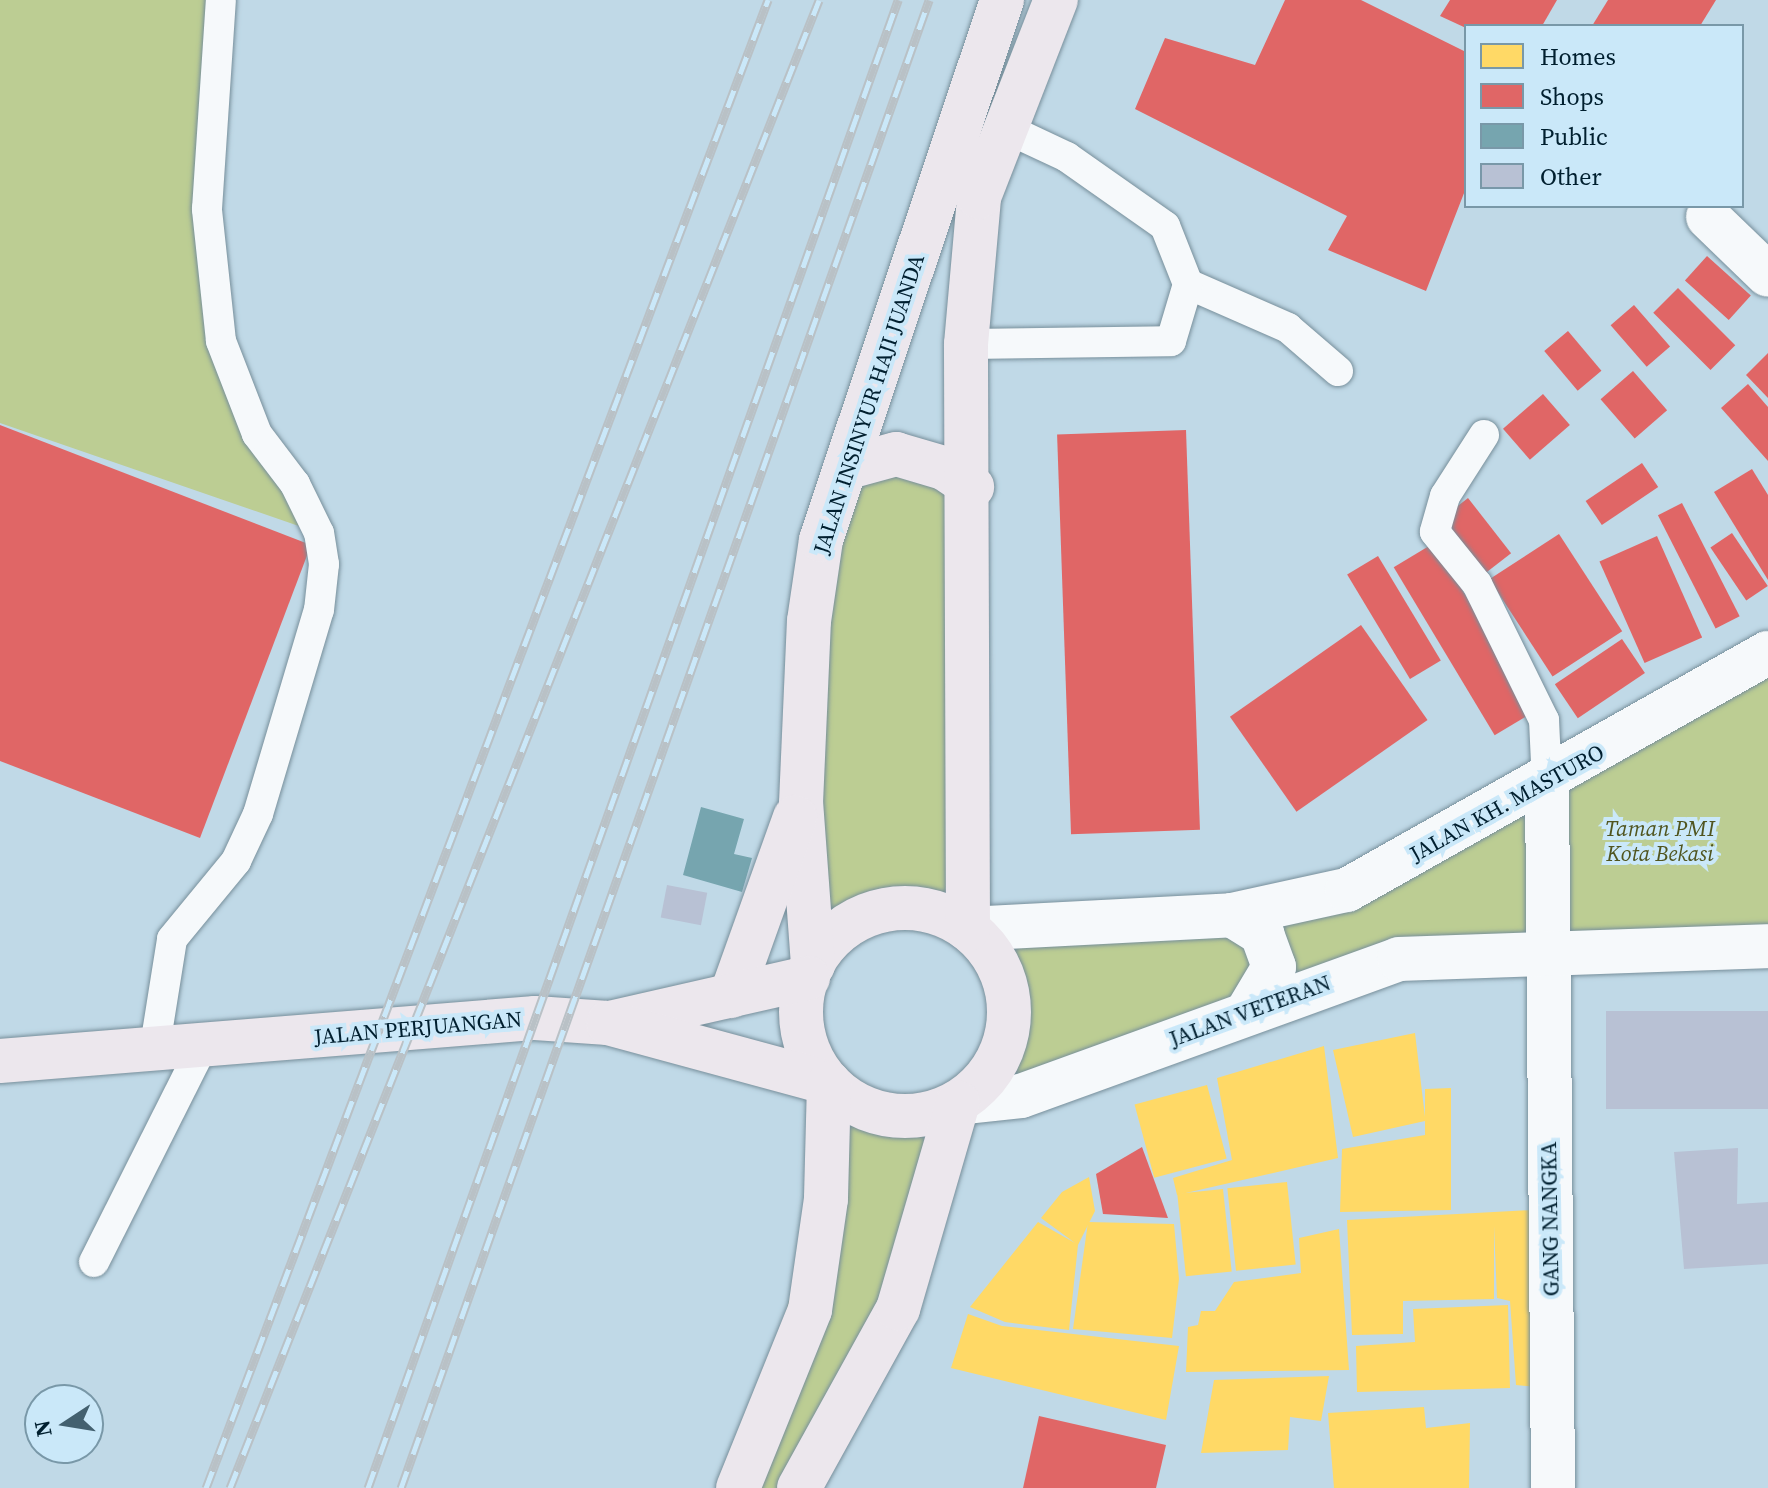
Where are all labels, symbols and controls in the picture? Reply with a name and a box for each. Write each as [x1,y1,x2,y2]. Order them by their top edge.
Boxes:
legend [1464,24,1744,208]
text: Homes [1540,40,1616,73]
text: Shops [1540,80,1604,113]
text: Public [1540,120,1608,153]
text: Other [1540,160,1602,193]
street label: JALAN INSINYUR HAJI JUANDA [808,251,930,557]
street label: JALAN KH. MASTURO [1405,739,1609,867]
park label: Taman PMI Kota Bekasi [1605,815,1715,866]
street label: JALAN VETERAN [1165,969,1335,1053]
street label: JALAN PERJUANGAN [313,1006,523,1050]
street label: GANG NANGKA [1535,1141,1565,1297]
north arrow [24,1384,104,1464]
text: N [26,1418,59,1440]

